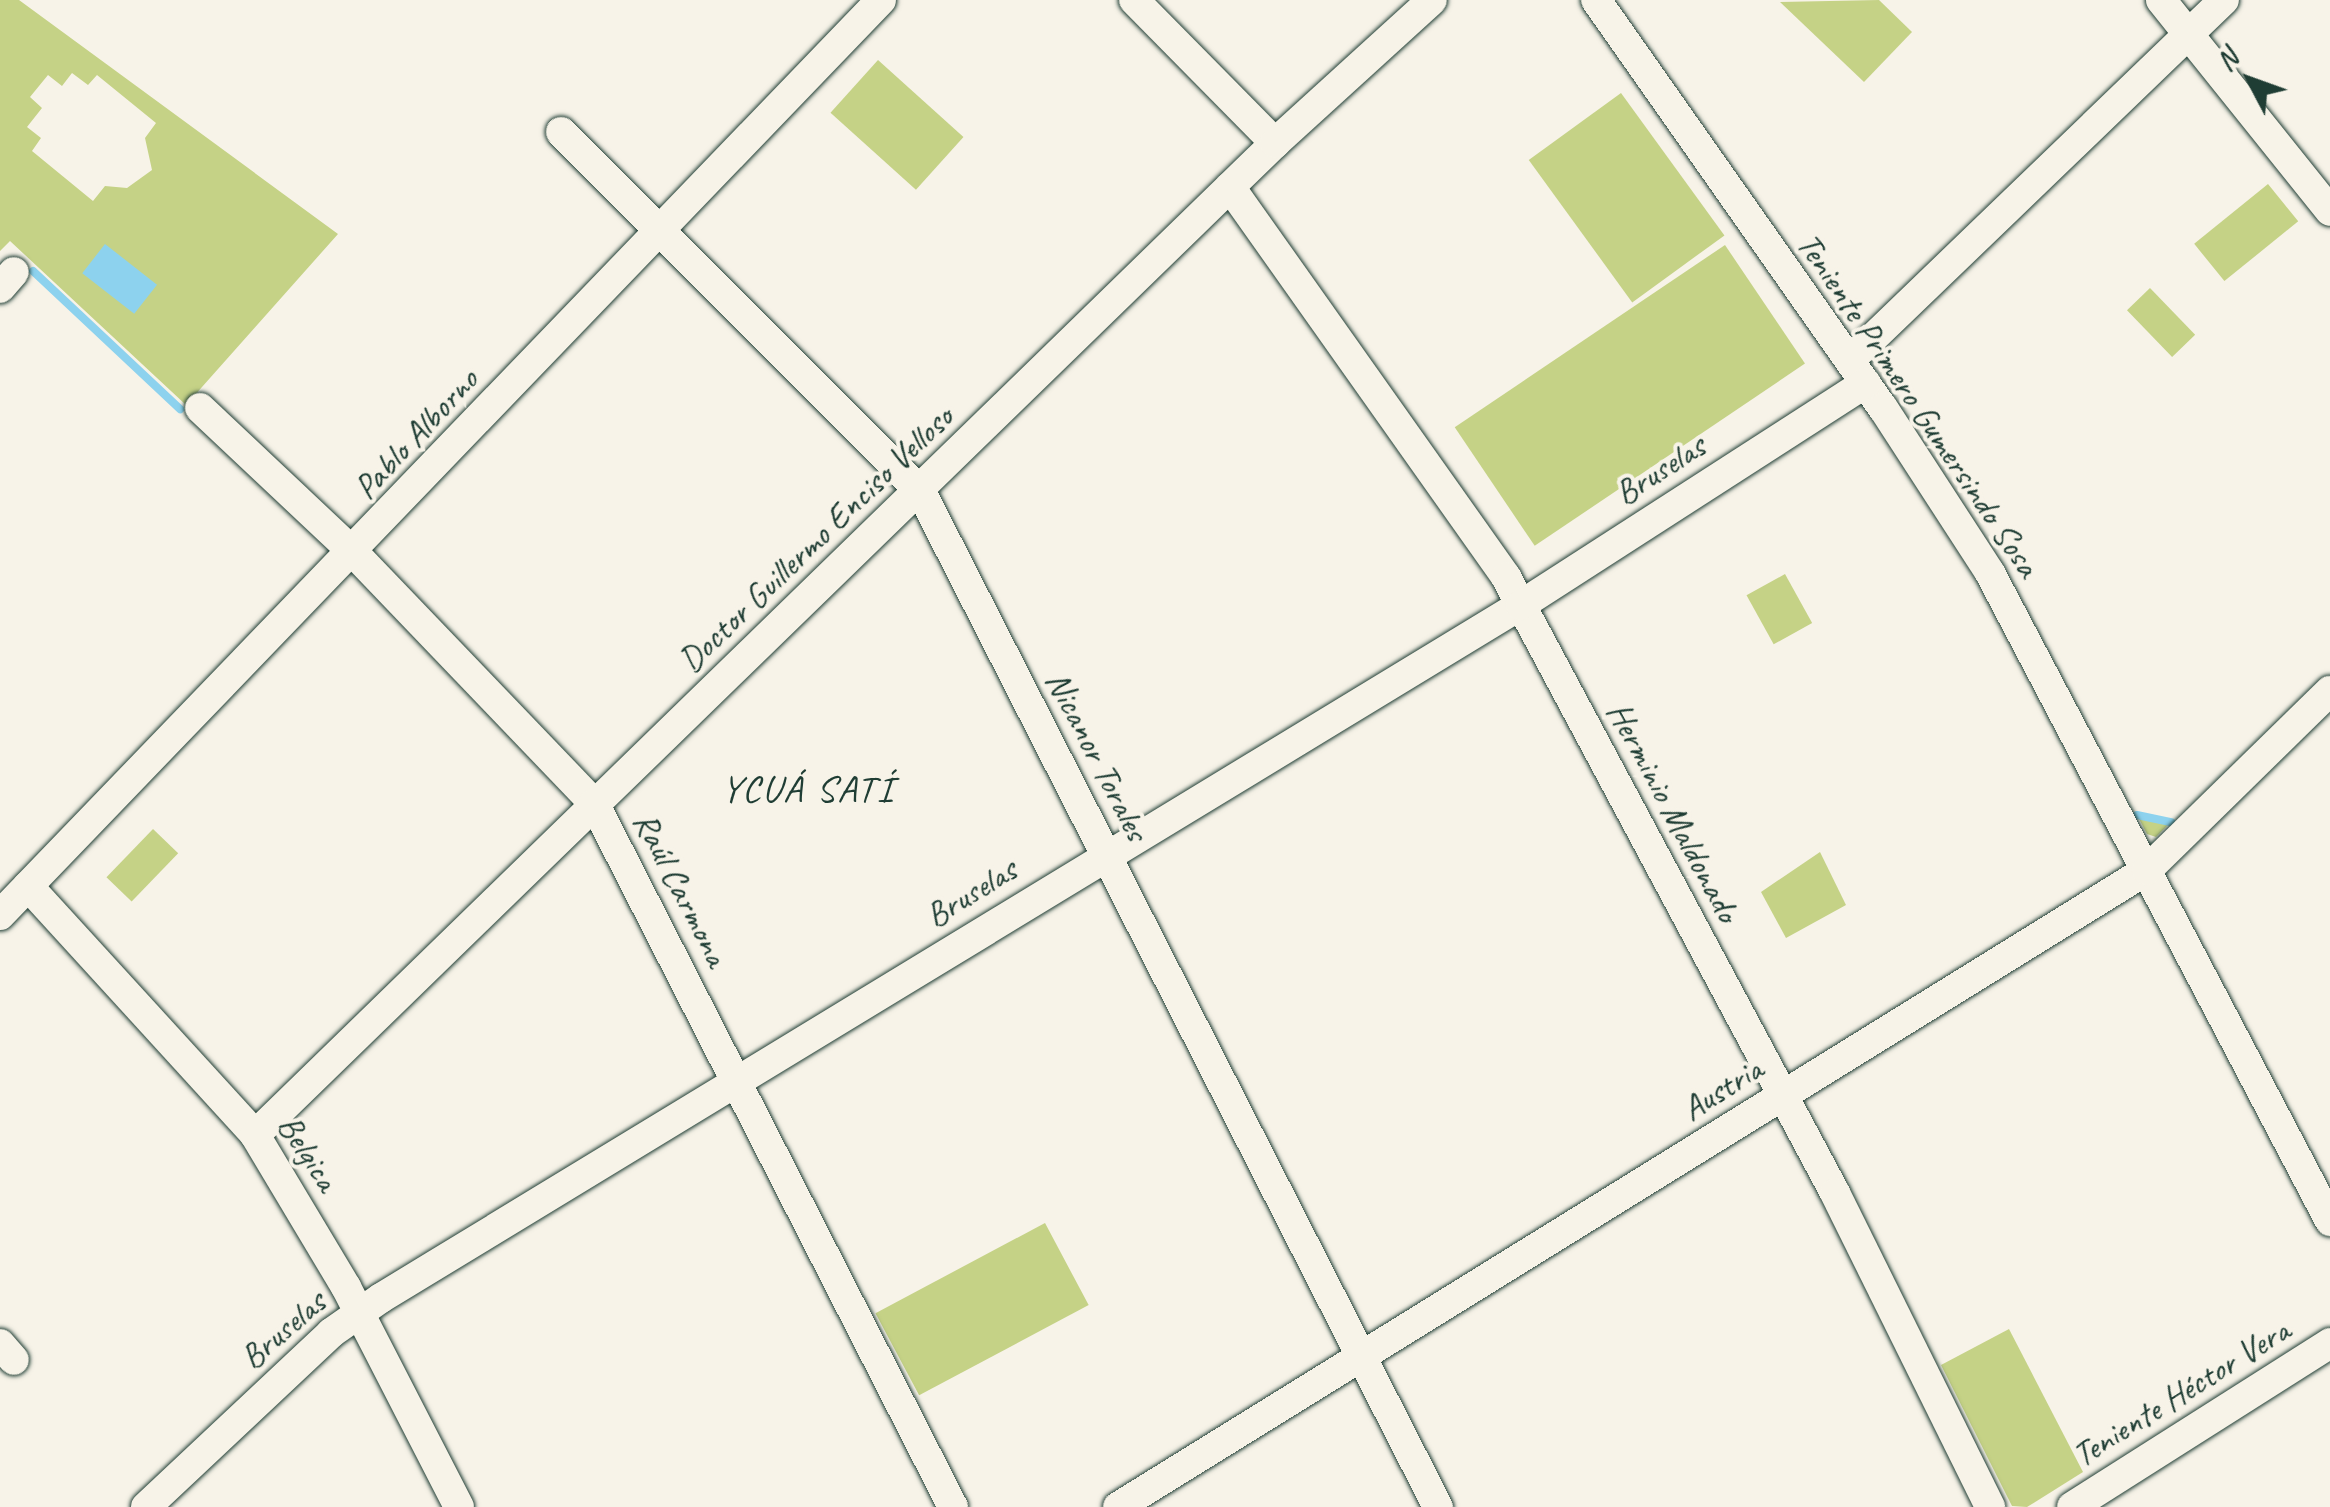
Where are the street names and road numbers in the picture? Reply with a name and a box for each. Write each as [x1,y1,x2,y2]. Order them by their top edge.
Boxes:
street label: Teniente Primero Gumersindo Sosa [1788,226,2048,584]
street label: Pablo Alborno [345,360,487,508]
street label: Doctor Guillermo Enciso Velloso [670,397,962,681]
street label: Bruselas [1607,425,1713,515]
street label: Nicanor Torales [1036,664,1158,848]
street label: Herminio Maldonado [1597,695,1749,929]
street label: Raúl Carmona [624,804,738,974]
street label: Bruselas [918,849,1024,937]
street label: Austria [1674,1048,1770,1130]
street label: Belgica [268,1107,348,1199]
street label: Bruselas [232,1282,334,1378]
street label: Teniente Héctor Vera [2065,1310,2297,1476]

